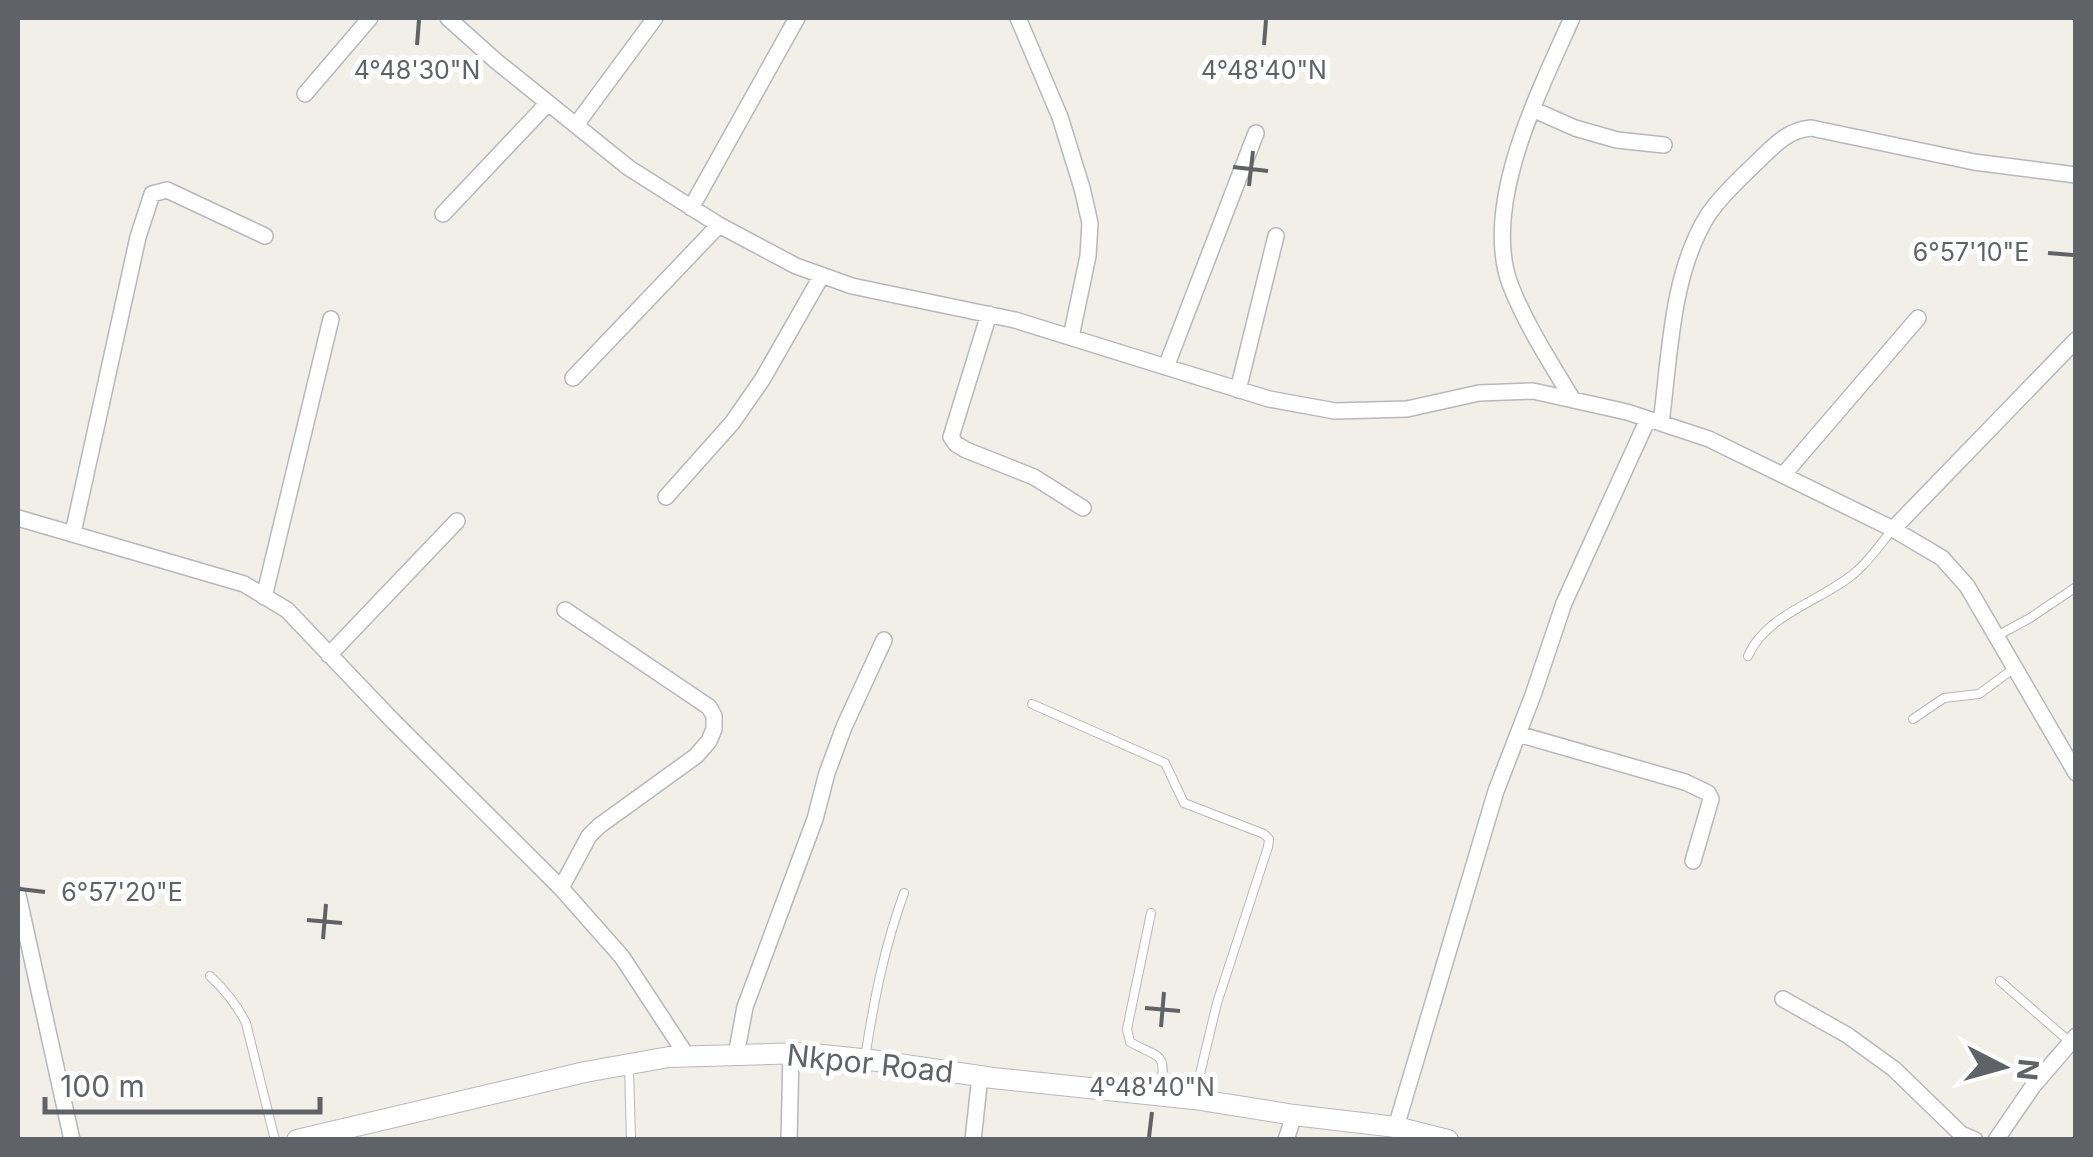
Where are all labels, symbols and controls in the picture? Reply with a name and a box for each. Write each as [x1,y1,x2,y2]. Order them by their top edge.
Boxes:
text: 4°48'30"N [354,55,480,85]
text: 4°48'40"N [1201,55,1327,85]
text: 6°57'10"E [1913,237,2029,267]
text: 6°57'20"E [61,877,183,907]
north arrow [1953,1017,2053,1117]
street label: Nkpor Road [785,1036,955,1090]
scale bar [45,1052,320,1114]
text: N [2010,1057,2046,1082]
text: 100 m [60,1068,145,1104]
text: 4°48'40"N [1089,1072,1215,1102]

